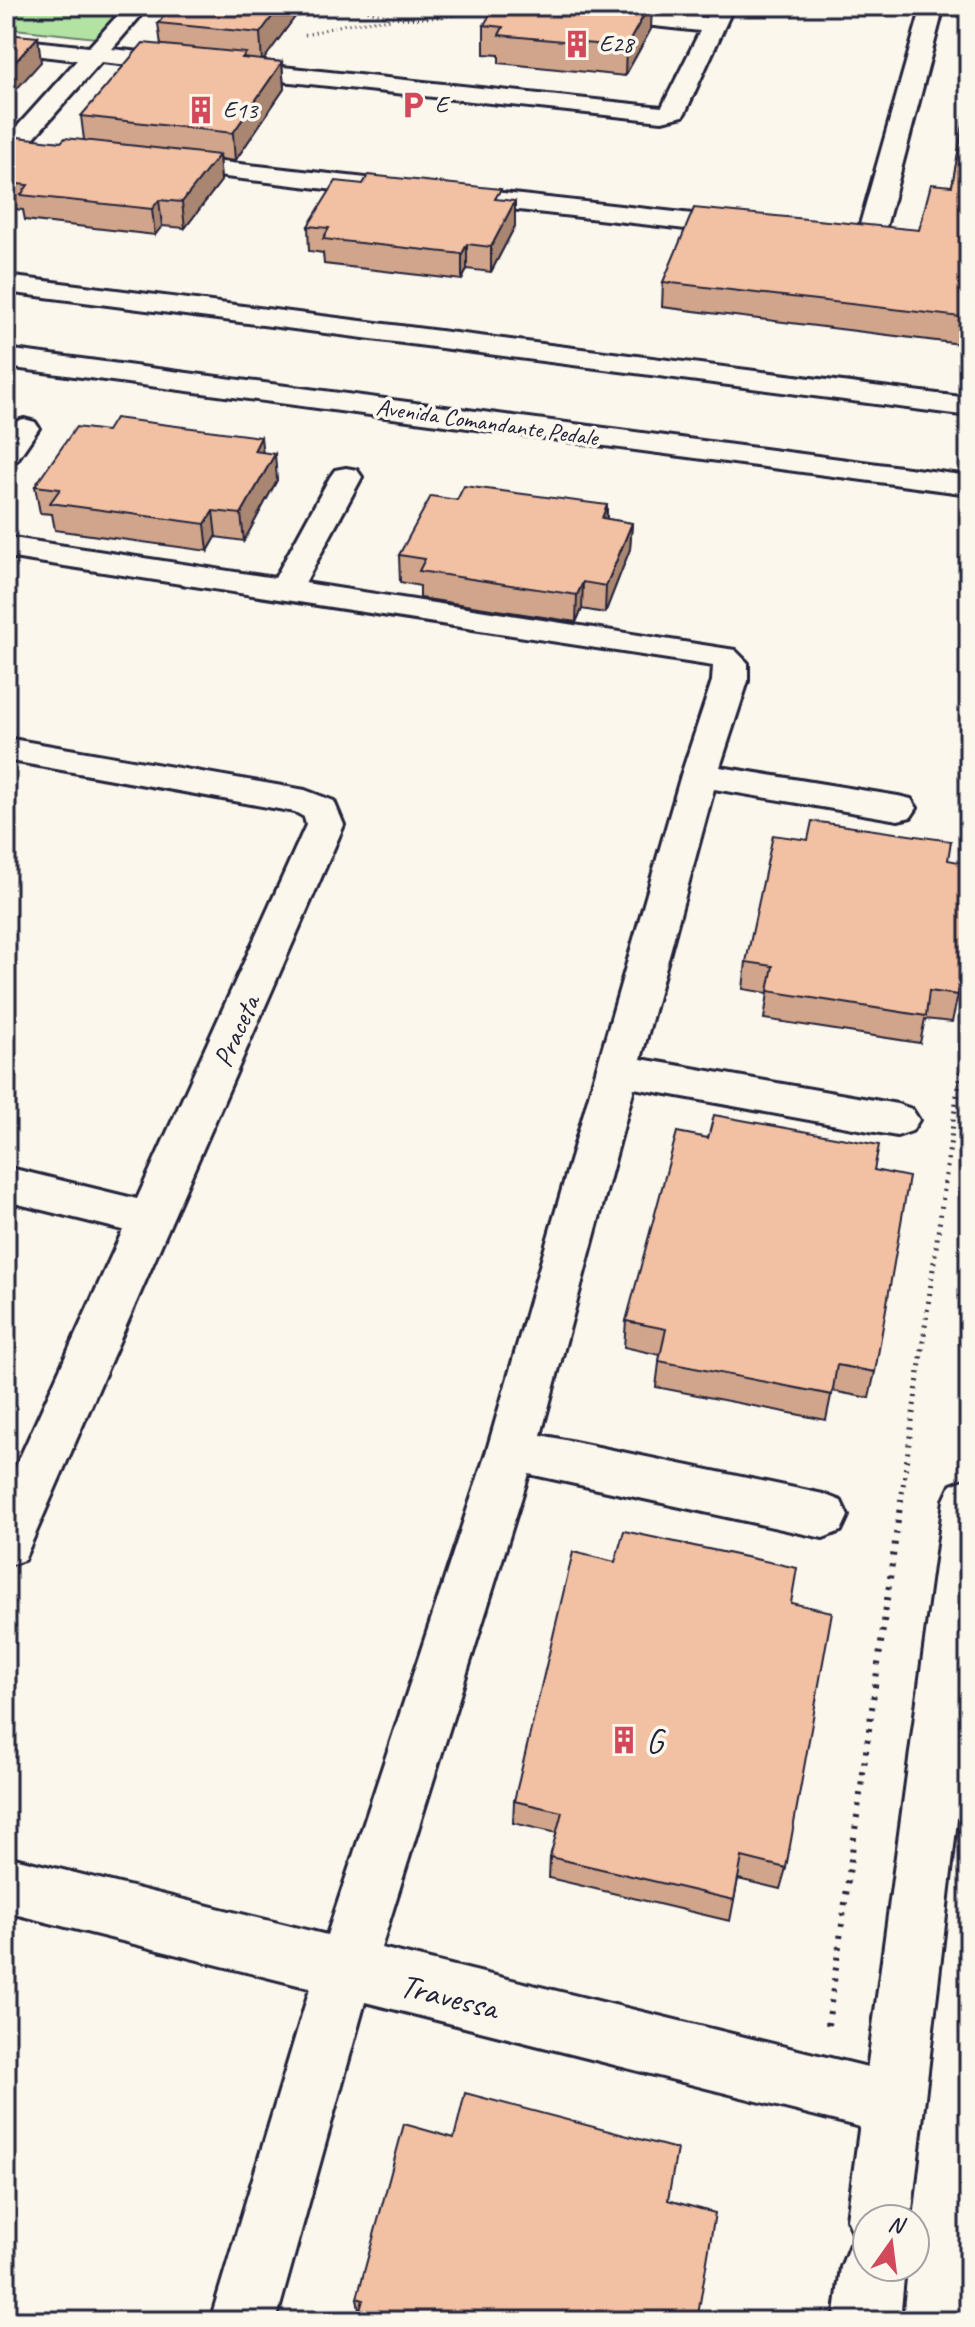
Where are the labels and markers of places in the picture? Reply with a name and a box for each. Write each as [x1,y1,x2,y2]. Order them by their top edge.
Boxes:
building icon: E28 [562,29,592,59]
place label: E28 [599,29,635,59]
parking icon: E [398,90,428,120]
place label: E [435,90,451,120]
building icon: E13 [186,95,216,125]
place label: E13 [223,95,259,125]
place label: G [646,1719,666,1762]
building icon: G [609,1725,639,1755]

